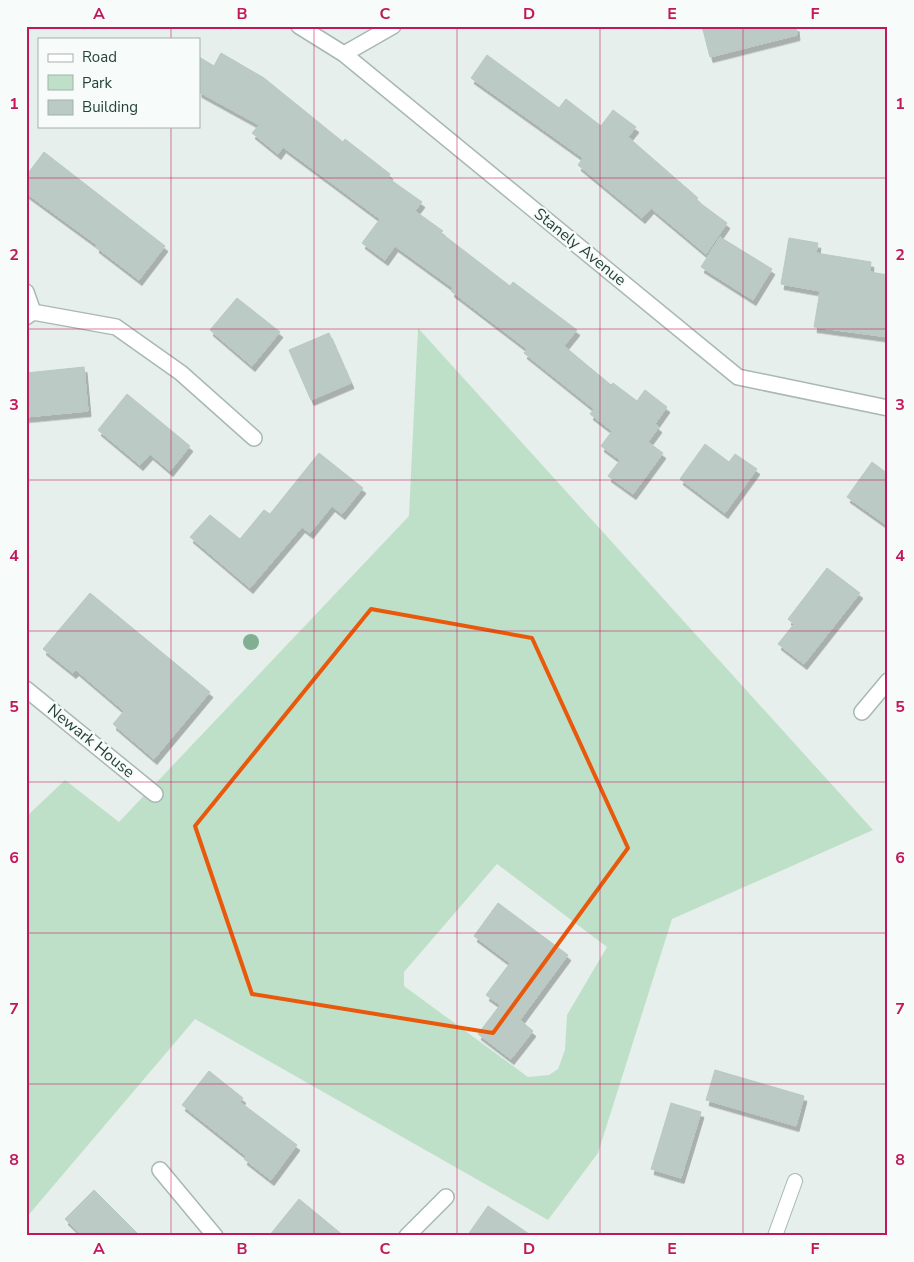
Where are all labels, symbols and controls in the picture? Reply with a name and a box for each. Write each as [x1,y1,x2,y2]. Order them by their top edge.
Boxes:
text: A [93,3,105,25]
text: B [236,3,248,25]
text: C [380,3,391,25]
text: D [523,3,535,25]
text: E [667,3,677,25]
text: F [811,3,820,25]
legend [38,38,200,128]
text: Road [82,47,117,67]
text: Park [82,73,112,93]
text: 1 [9,93,19,115]
text: 1 [895,93,905,115]
text: Building [82,97,138,117]
street label: Stanely Avenue [529,203,631,291]
text: 2 [9,244,19,266]
text: 2 [895,244,905,266]
text: 3 [9,394,19,416]
text: 3 [895,394,905,416]
text: 4 [9,545,19,567]
text: 4 [895,545,905,567]
text: 5 [9,696,19,718]
text: 5 [895,696,905,718]
street label: Newark House [43,699,139,783]
text: 6 [9,847,19,869]
text: 6 [895,847,905,869]
text: 7 [9,998,19,1020]
text: 7 [895,998,905,1020]
text: 8 [9,1149,19,1171]
text: 8 [895,1149,905,1171]
text: A [93,1238,105,1260]
text: B [236,1238,248,1260]
text: C [380,1238,391,1260]
text: D [523,1238,535,1260]
text: E [667,1238,677,1260]
text: F [811,1238,820,1260]

